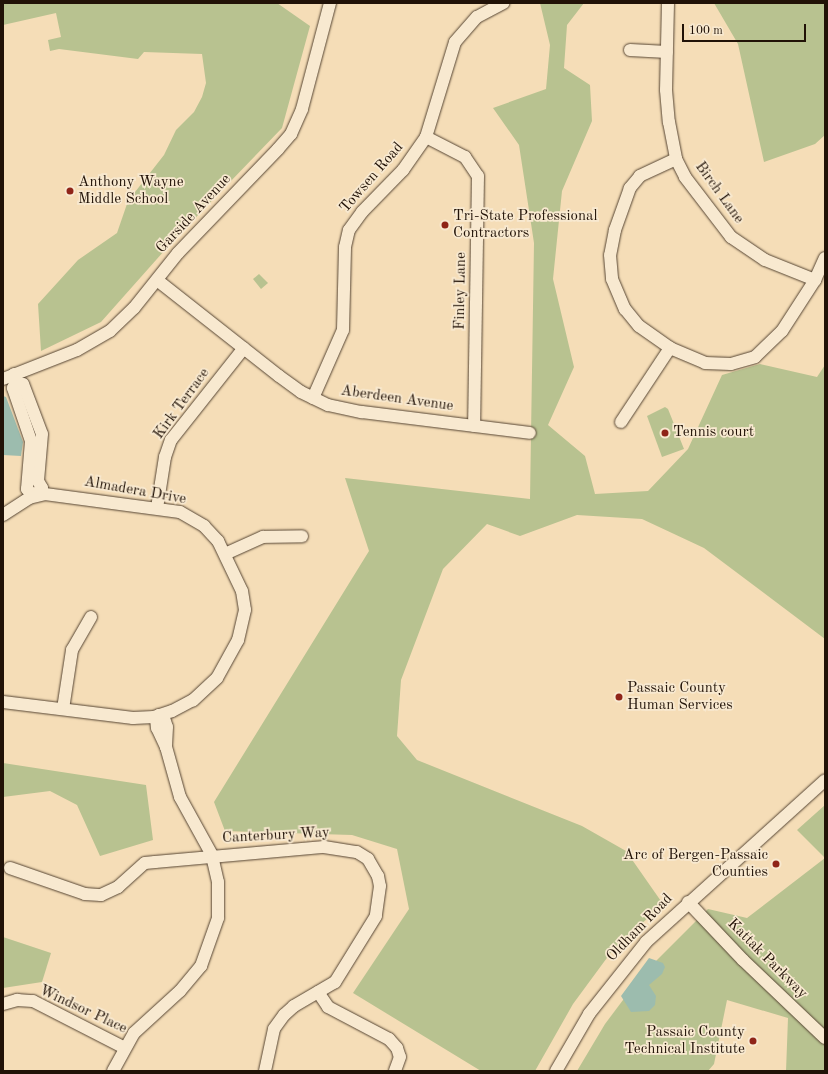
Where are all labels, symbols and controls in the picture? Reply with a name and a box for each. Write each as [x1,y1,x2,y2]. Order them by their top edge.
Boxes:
scale bar [684,16,808,42]
text: 100 m [689,25,723,37]
street label: Towsen Road [336,139,408,217]
street label: Birch Lane [691,159,747,227]
street label: Garside Avenue [153,171,235,257]
place label: Anthony Wayne Middle School [78,173,184,208]
marker: Anthony Wayne Middle School [65,186,75,196]
place label: Tri-State Professional Contractors [453,207,597,242]
marker: Tri-State Professional Contractors [440,220,450,230]
street label: Finley Lane [451,252,471,330]
street label: Kirk Terrace [150,365,214,443]
street label: Aberdeen Avenue [339,382,455,416]
place label: Tennis court [673,424,754,442]
marker: Tennis court [660,428,670,438]
street label: Almadera Drive [83,473,187,509]
place label: Passaic County Human Services [627,679,733,714]
marker: Passaic County Human Services [614,692,624,702]
street label: Canterbury Way [222,824,330,848]
place label: Arc of Bergen-Passaic Counties [623,846,768,881]
marker: Arc of Bergen-Passaic Counties [771,859,781,869]
street label: Oldham Road [603,890,677,966]
street label: Kattak Parkway [723,915,811,1003]
street label: Windsor Place [36,982,130,1038]
place label: Passaic County Technical Institute [624,1023,745,1058]
marker: Passaic County Technical Institute [748,1036,758,1046]

